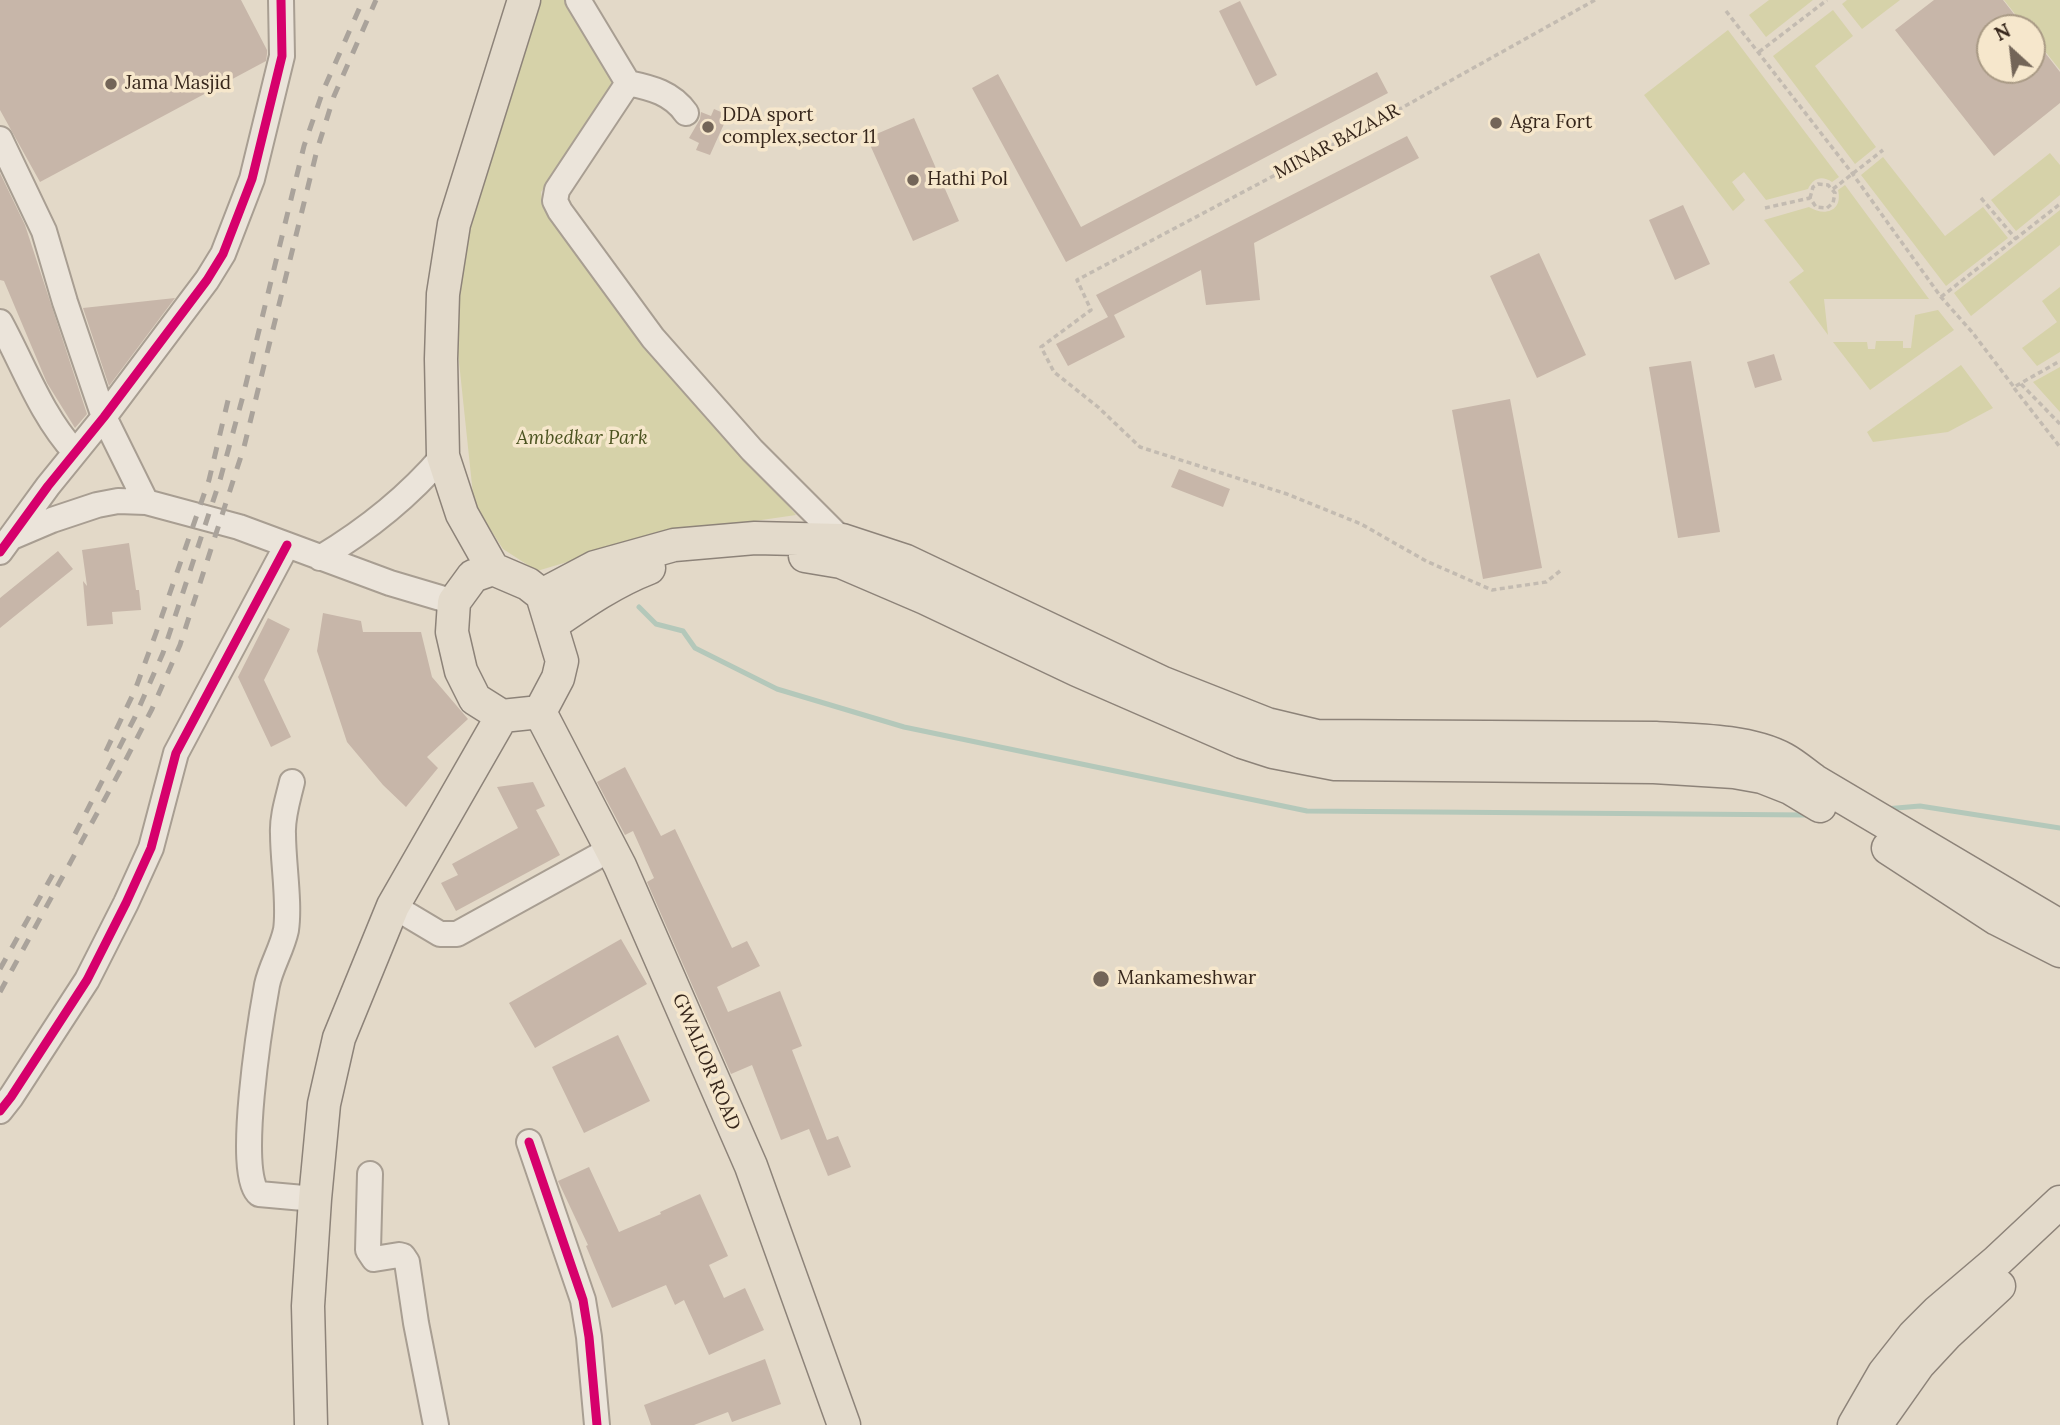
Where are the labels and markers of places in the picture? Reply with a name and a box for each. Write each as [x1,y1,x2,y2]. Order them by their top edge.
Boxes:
place label: Jama Masjid [125,73,231,95]
marker: Jama Masjid [103,76,119,92]
place label: DDA sport complex,sector 11 [722,105,876,149]
place label: Agra Fort [1510,112,1592,134]
marker: Agra Fort [1488,115,1504,131]
marker: DDA sport complex,sector 11 [700,119,716,135]
place label: Hathi Pol [927,169,1008,191]
marker: Hathi Pol [905,172,921,188]
place label: Mankameshwar [1117,968,1256,990]
marker: Mankameshwar [1091,969,1111,989]

